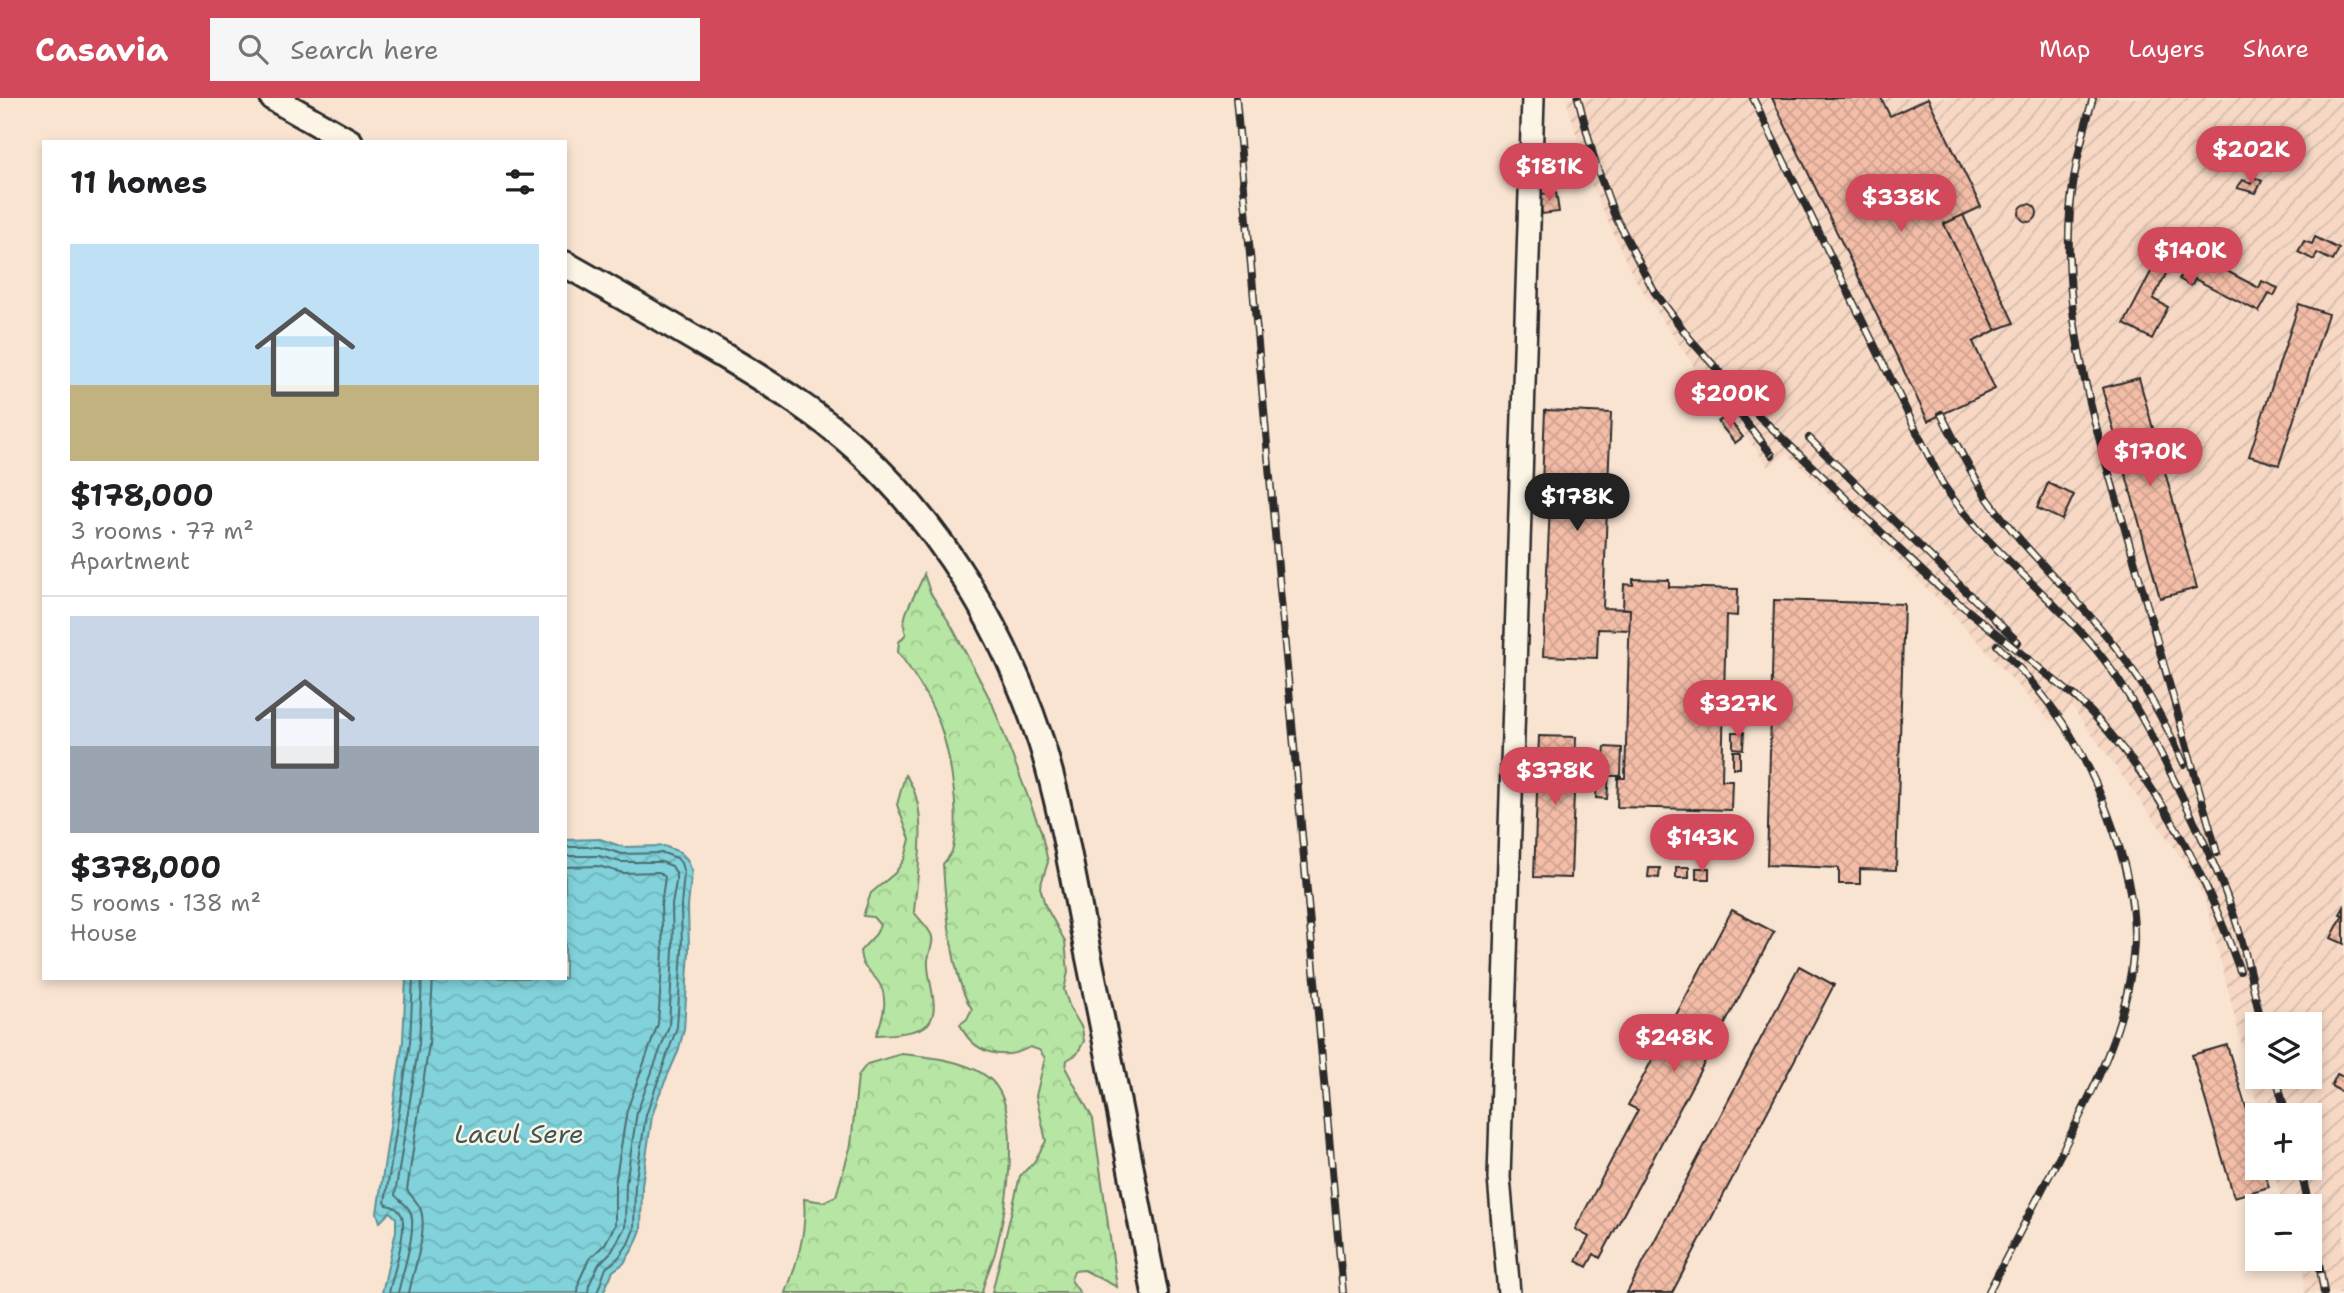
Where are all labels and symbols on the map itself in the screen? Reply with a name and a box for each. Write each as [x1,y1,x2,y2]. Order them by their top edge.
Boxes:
pin: $202K [2202,126,2300,186]
pin: $181K [1500,144,1598,203]
pin: $338K [1852,174,1950,234]
pin: $140K [2141,228,2239,287]
pin: $200K [1681,370,1779,430]
pin: $170K [2101,428,2199,488]
pin: $178K [1528,474,1626,533]
pin: $327K [1689,680,1787,740]
pin: $378K [1506,748,1604,807]
pin: $143K [1653,814,1751,874]
pin: $248K [1625,1014,1723,1074]
water label: Lacul Sere [454,1116,584,1151]

